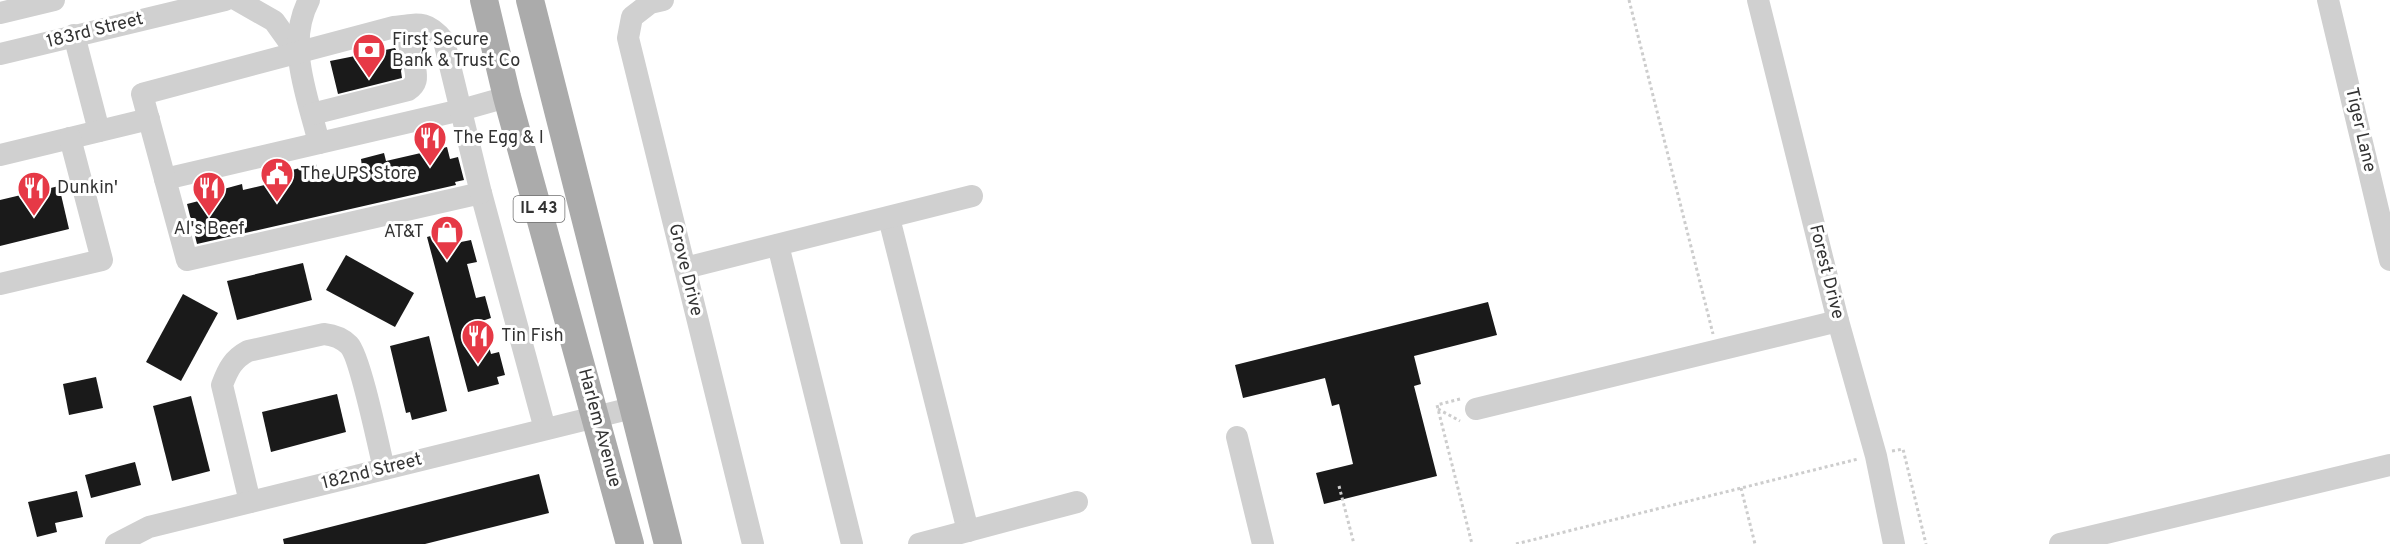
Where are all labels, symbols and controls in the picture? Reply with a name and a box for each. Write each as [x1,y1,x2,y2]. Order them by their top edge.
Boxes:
street label: 183rd Street [44,8,146,54]
place label: First Secure Bank & Trust Co [392,29,520,73]
bank icon: First Secure Bank & Trust Co [351,32,387,79]
street label: Tiger Lane [2339,85,2381,175]
restaurant icon: The Egg & I [412,120,448,167]
place label: The Egg & I [453,127,544,150]
public building icon: The UPS Store [259,156,295,203]
place label: The UPS Store [300,163,417,186]
restaurant icon: Dunkin' [16,170,52,217]
restaurant icon: Al's Beef [191,170,227,217]
place label: Dunkin' [57,177,118,200]
road number: IL 43 [514,196,564,222]
shop icon: AT&T [429,214,465,261]
place label: Al's Beef [174,218,244,241]
place label: AT&T [384,221,424,244]
street label: Grove Drive [662,221,708,319]
street label: Forest Drive [1803,222,1849,322]
restaurant icon: Tin Fish [460,318,496,365]
place label: Tin Fish [501,325,564,348]
street label: Harlem Avenue [572,366,626,490]
street label: 182nd Street [319,448,425,496]

